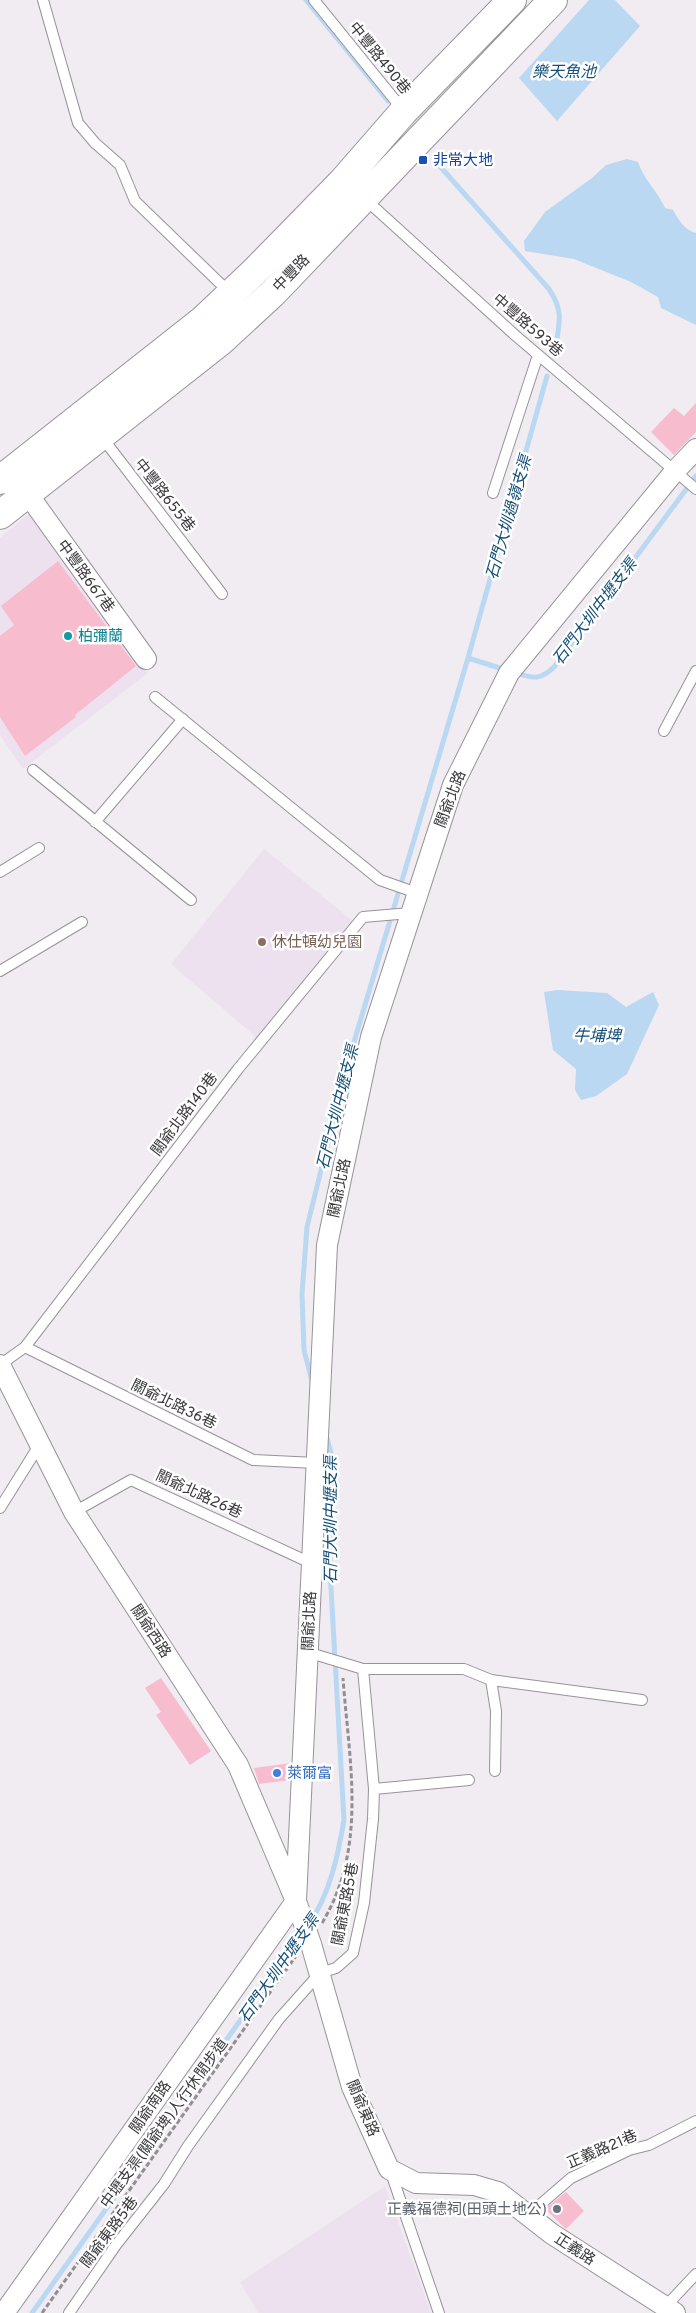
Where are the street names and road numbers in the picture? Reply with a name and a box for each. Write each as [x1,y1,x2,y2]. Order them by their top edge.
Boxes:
street label: 中豐路490巷 [344,19,414,99]
street label: 中豐路 [270,251,315,297]
street label: 中豐路593巷 [488,290,566,362]
street label: 中豐路655巷 [129,456,198,536]
street label: 中豐路667巷 [52,537,118,617]
street label: 關爺北路 [431,768,471,831]
street label: 關爺北路140巷 [147,1069,223,1160]
street label: 關爺北路 [324,1157,356,1220]
street label: 關爺北路36巷 [127,1376,220,1434]
street label: 關爺北路26巷 [152,1466,245,1524]
street label: 關爺北路 [298,1591,322,1652]
street label: 關爺西路 [125,1601,174,1662]
street label: 關爺東路5巷 [329,1861,364,1947]
street label: 中壢支渠(關爺埤)人行休閒步道 [96,2035,233,2213]
street label: 關爺東路 [341,2077,382,2140]
street label: 關爺南路 [126,2078,176,2138]
street label: 正義路21巷 [564,2127,641,2174]
street label: 關爺東路5巷 [77,2194,143,2272]
street label: 正義路 [550,2230,598,2270]

